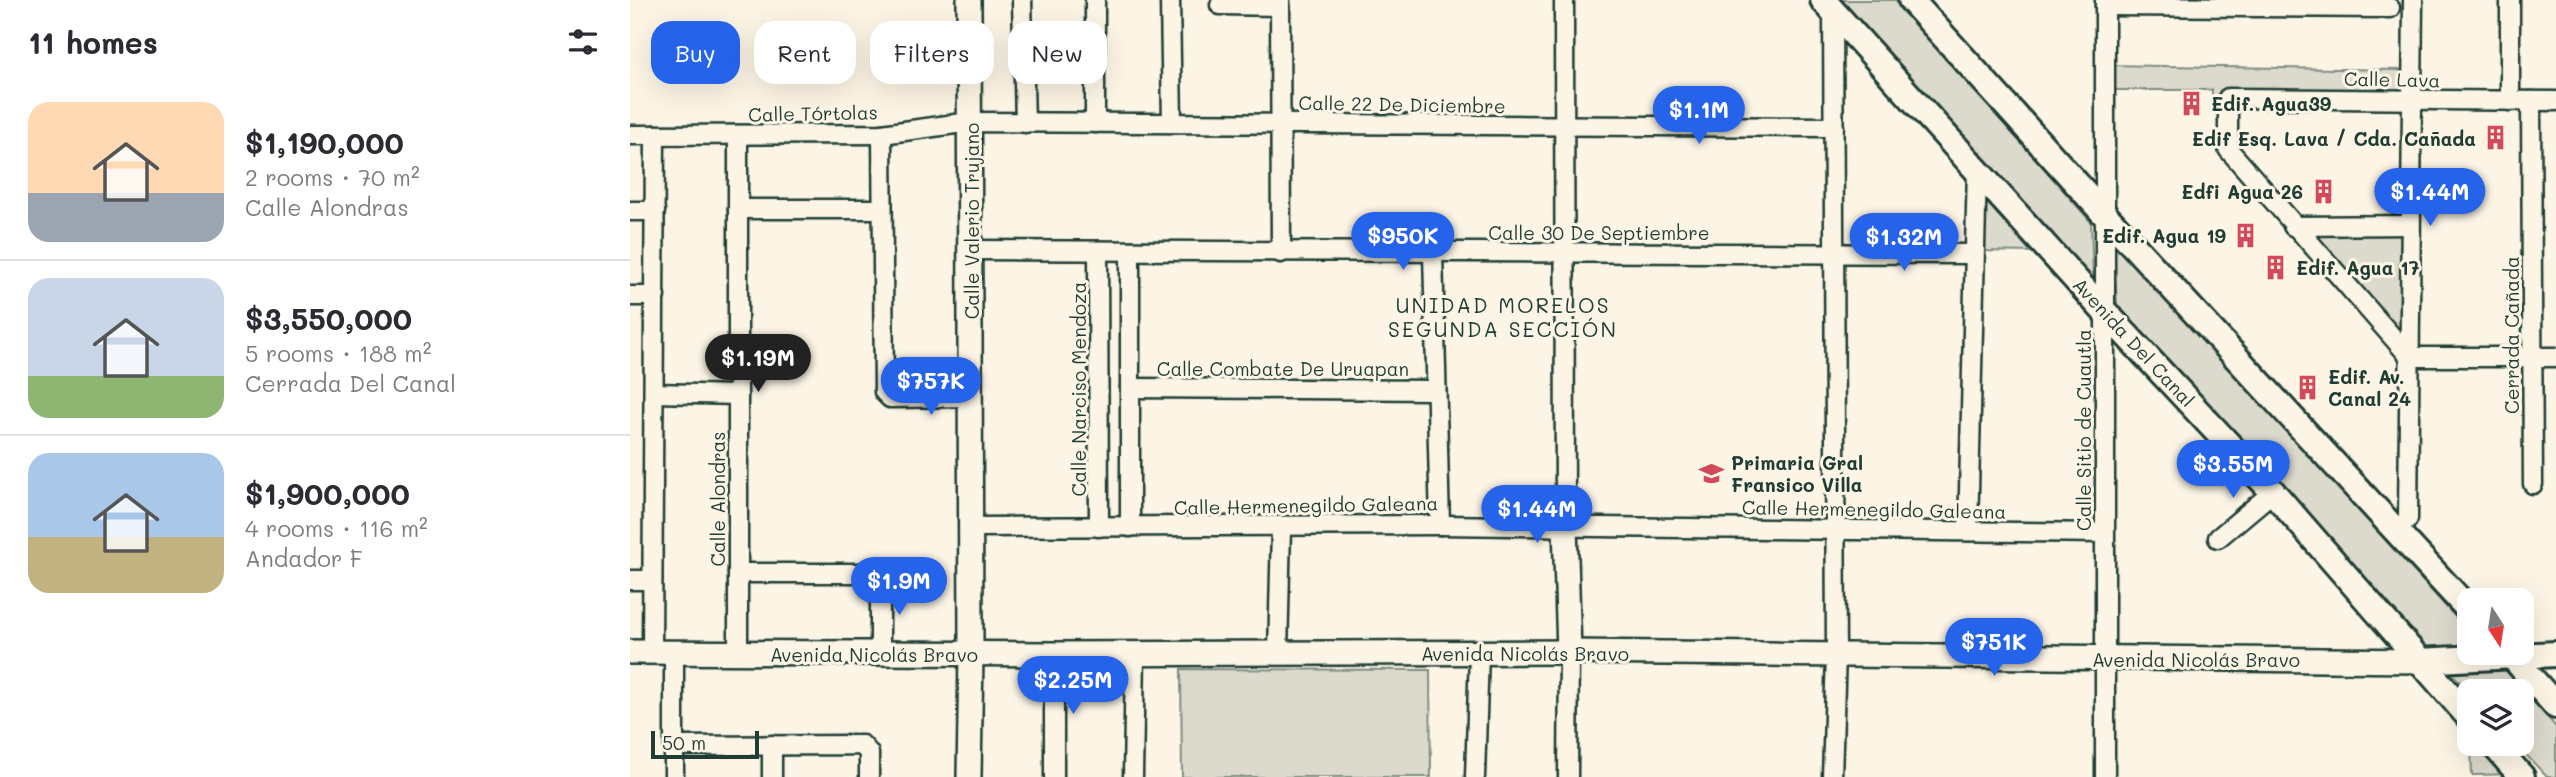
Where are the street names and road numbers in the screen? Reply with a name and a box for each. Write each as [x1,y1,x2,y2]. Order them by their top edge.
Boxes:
street label: Calle Lava [2344,66,2440,92]
street label: Calle 22 De Diciembre [1298,90,1506,118]
street label: Calle Tórtolas [748,99,878,127]
street label: Calle Valerio Trujano [959,123,984,319]
street label: Calle 30 De Septiembre [1488,220,1710,245]
street label: Cerrada Cañada [2499,256,2524,414]
street label: Avenida Del Canal [2068,272,2200,412]
street label: Calle Narciso Mendoza [1066,282,1091,496]
street label: Calle Sitio de Cuautla [2071,329,2096,531]
street label: Calle Combate De Uruapan [1157,356,1409,381]
street label: Calle Alondras [705,431,730,567]
street label: Calle Hermenegildo Galeana [1174,490,1438,520]
street label: Calle Hermenegildo Galeana [1742,494,2006,524]
street label: Avenida Nicolás Bravo [1421,641,1629,666]
street label: Avenida Nicolás Bravo [770,642,978,667]
street label: Avenida Nicolás Bravo [2092,647,2300,672]

